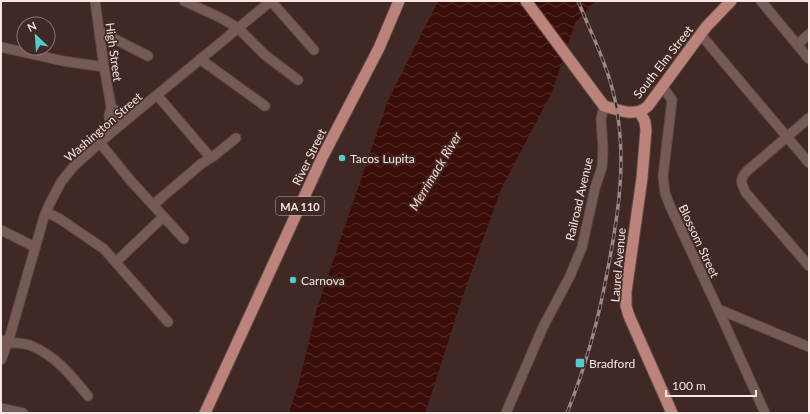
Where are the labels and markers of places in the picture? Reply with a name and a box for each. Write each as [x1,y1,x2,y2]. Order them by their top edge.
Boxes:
place label: Tacos Lupita [350,151,415,166]
marker: Tacos Lupita [337,153,347,163]
place label: Carnova [301,273,345,288]
marker: Carnova [288,275,298,285]
place label: Bradford [589,356,635,371]
marker: Bradford [574,357,586,369]

